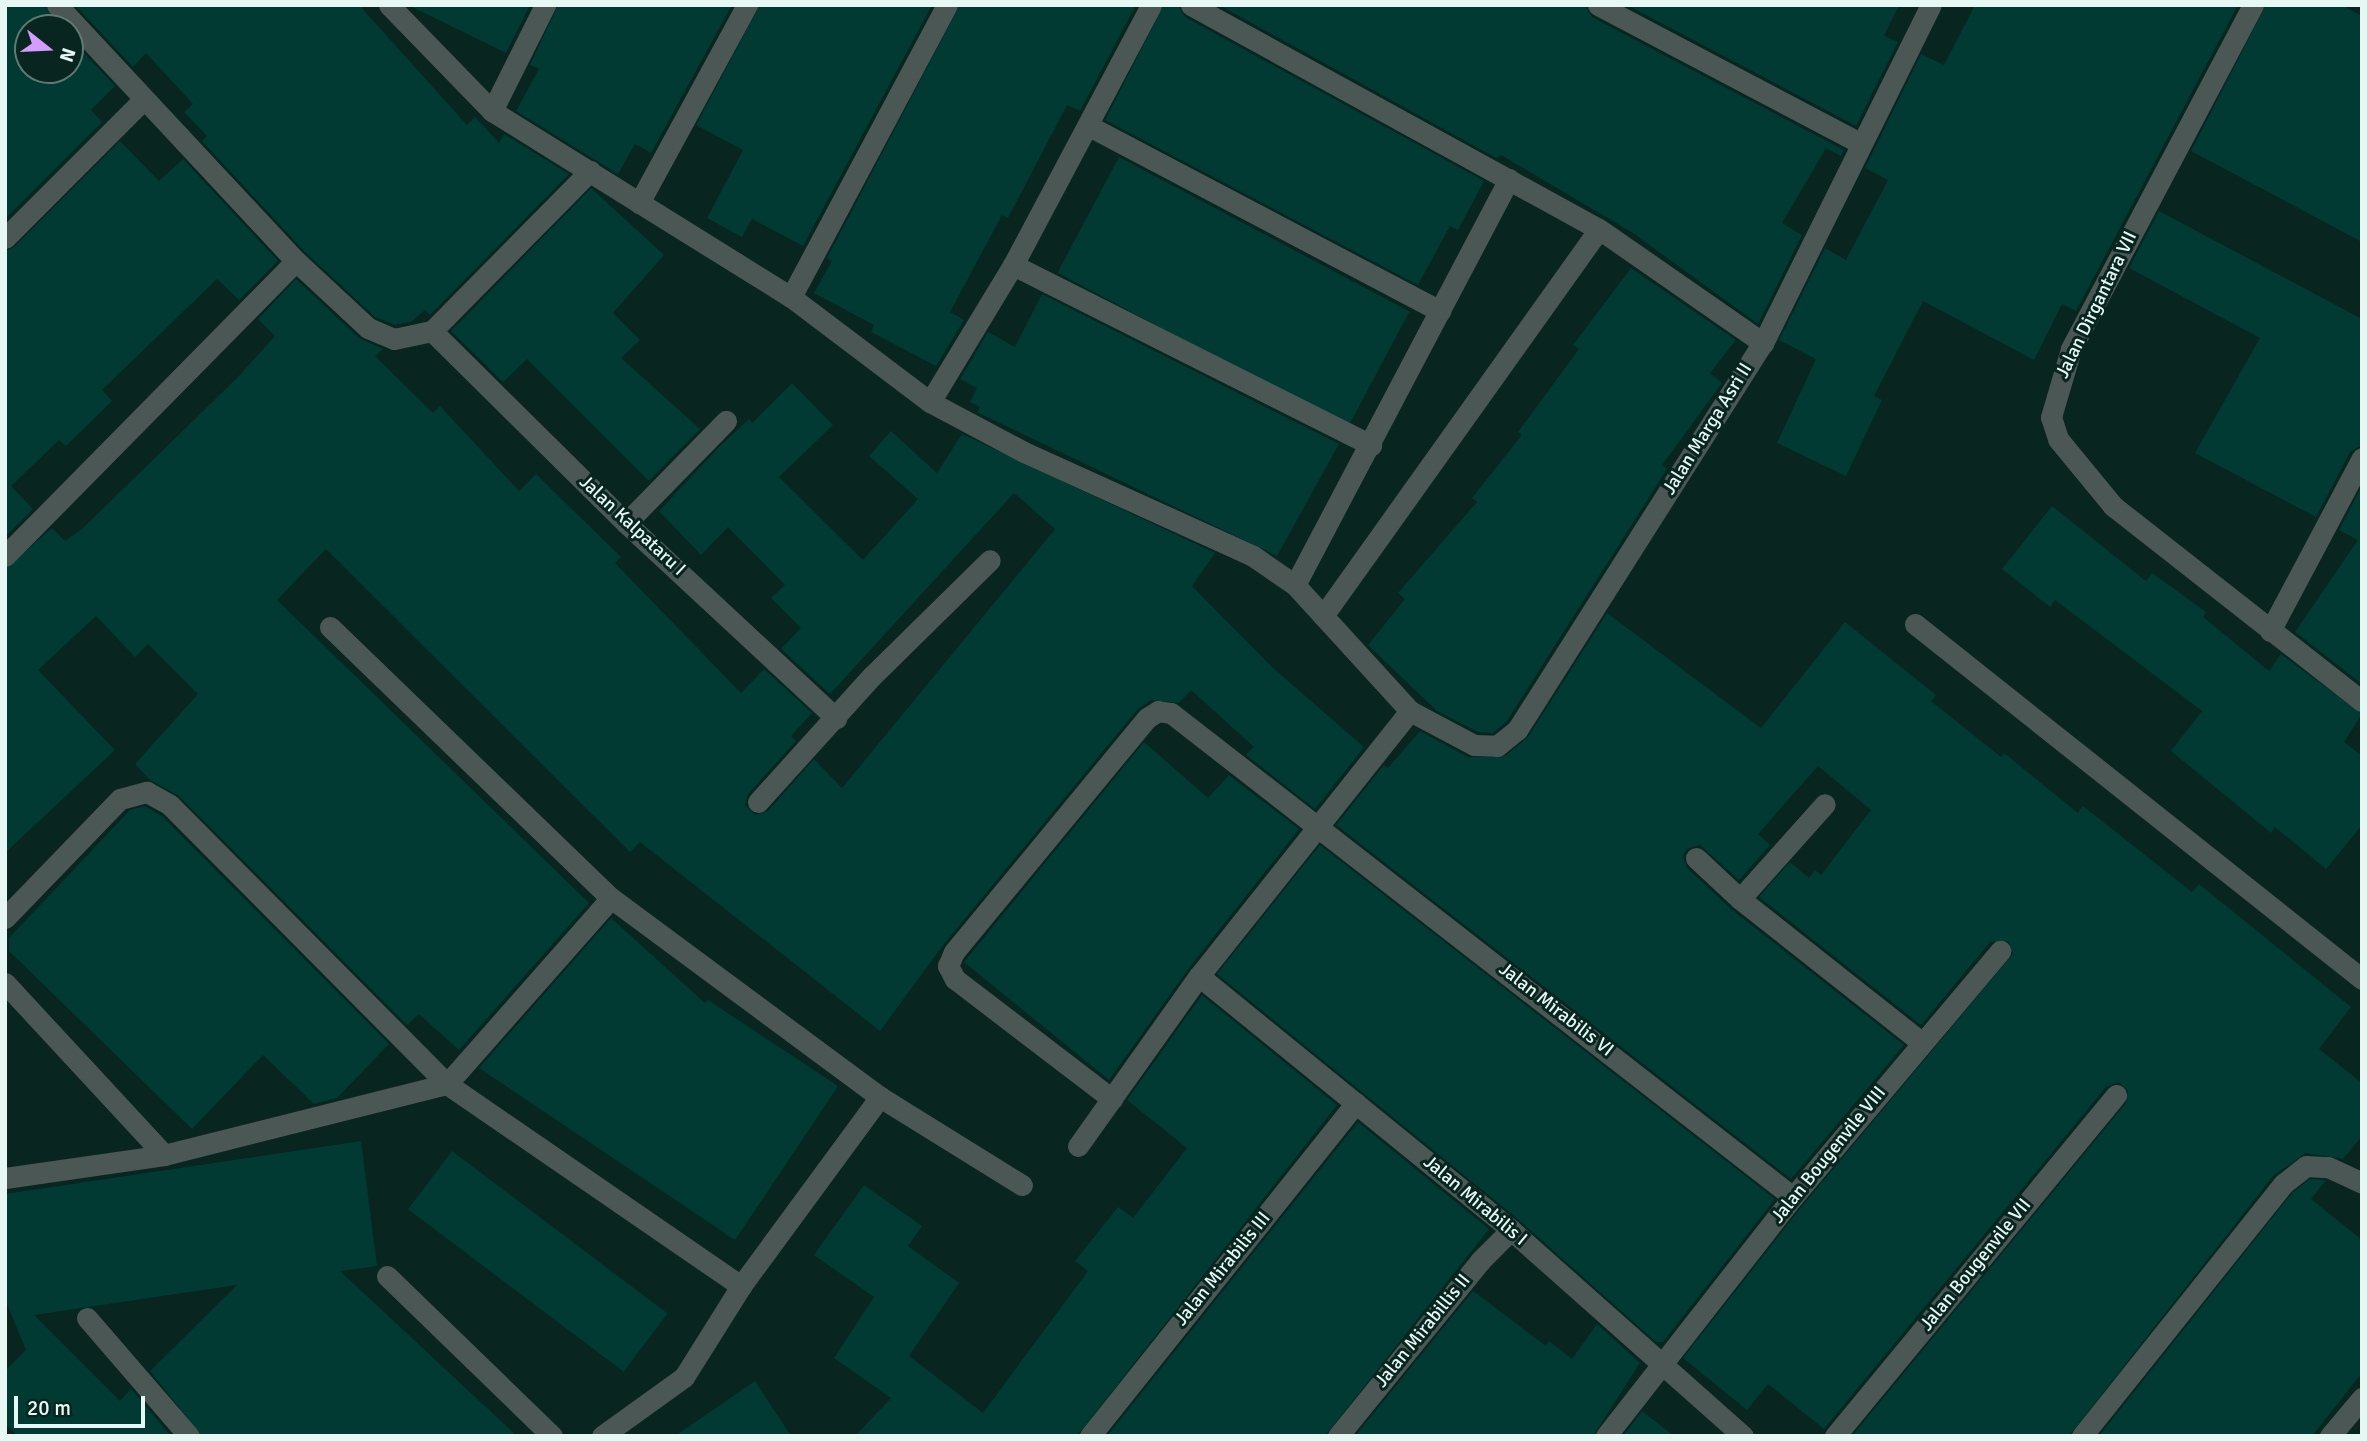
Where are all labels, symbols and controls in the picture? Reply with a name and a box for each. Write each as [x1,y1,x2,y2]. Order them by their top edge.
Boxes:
north arrow [14,14,84,84]
text: N [54,45,81,65]
street label: Jalan Dirgantara VII [2052,228,2142,382]
street label: Jalan Marga Asri II [1658,359,1758,499]
street label: Jalan Kalpataru I [574,471,690,581]
street label: Jalan Mirabilis VI [1494,958,1618,1062]
street label: Jalan Bougenvile VIII [1767,1082,1891,1228]
street label: Jalan Mirabilis I [1419,1151,1531,1251]
street label: Jalan Bougenvile VII [1916,1194,2036,1336]
street label: Jalan Mirabilis III [1170,1208,1276,1330]
street label: Jalan Mirabillis II [1370,1270,1476,1392]
scale bar [18,1382,149,1426]
text: 20 m [27,1395,71,1421]

